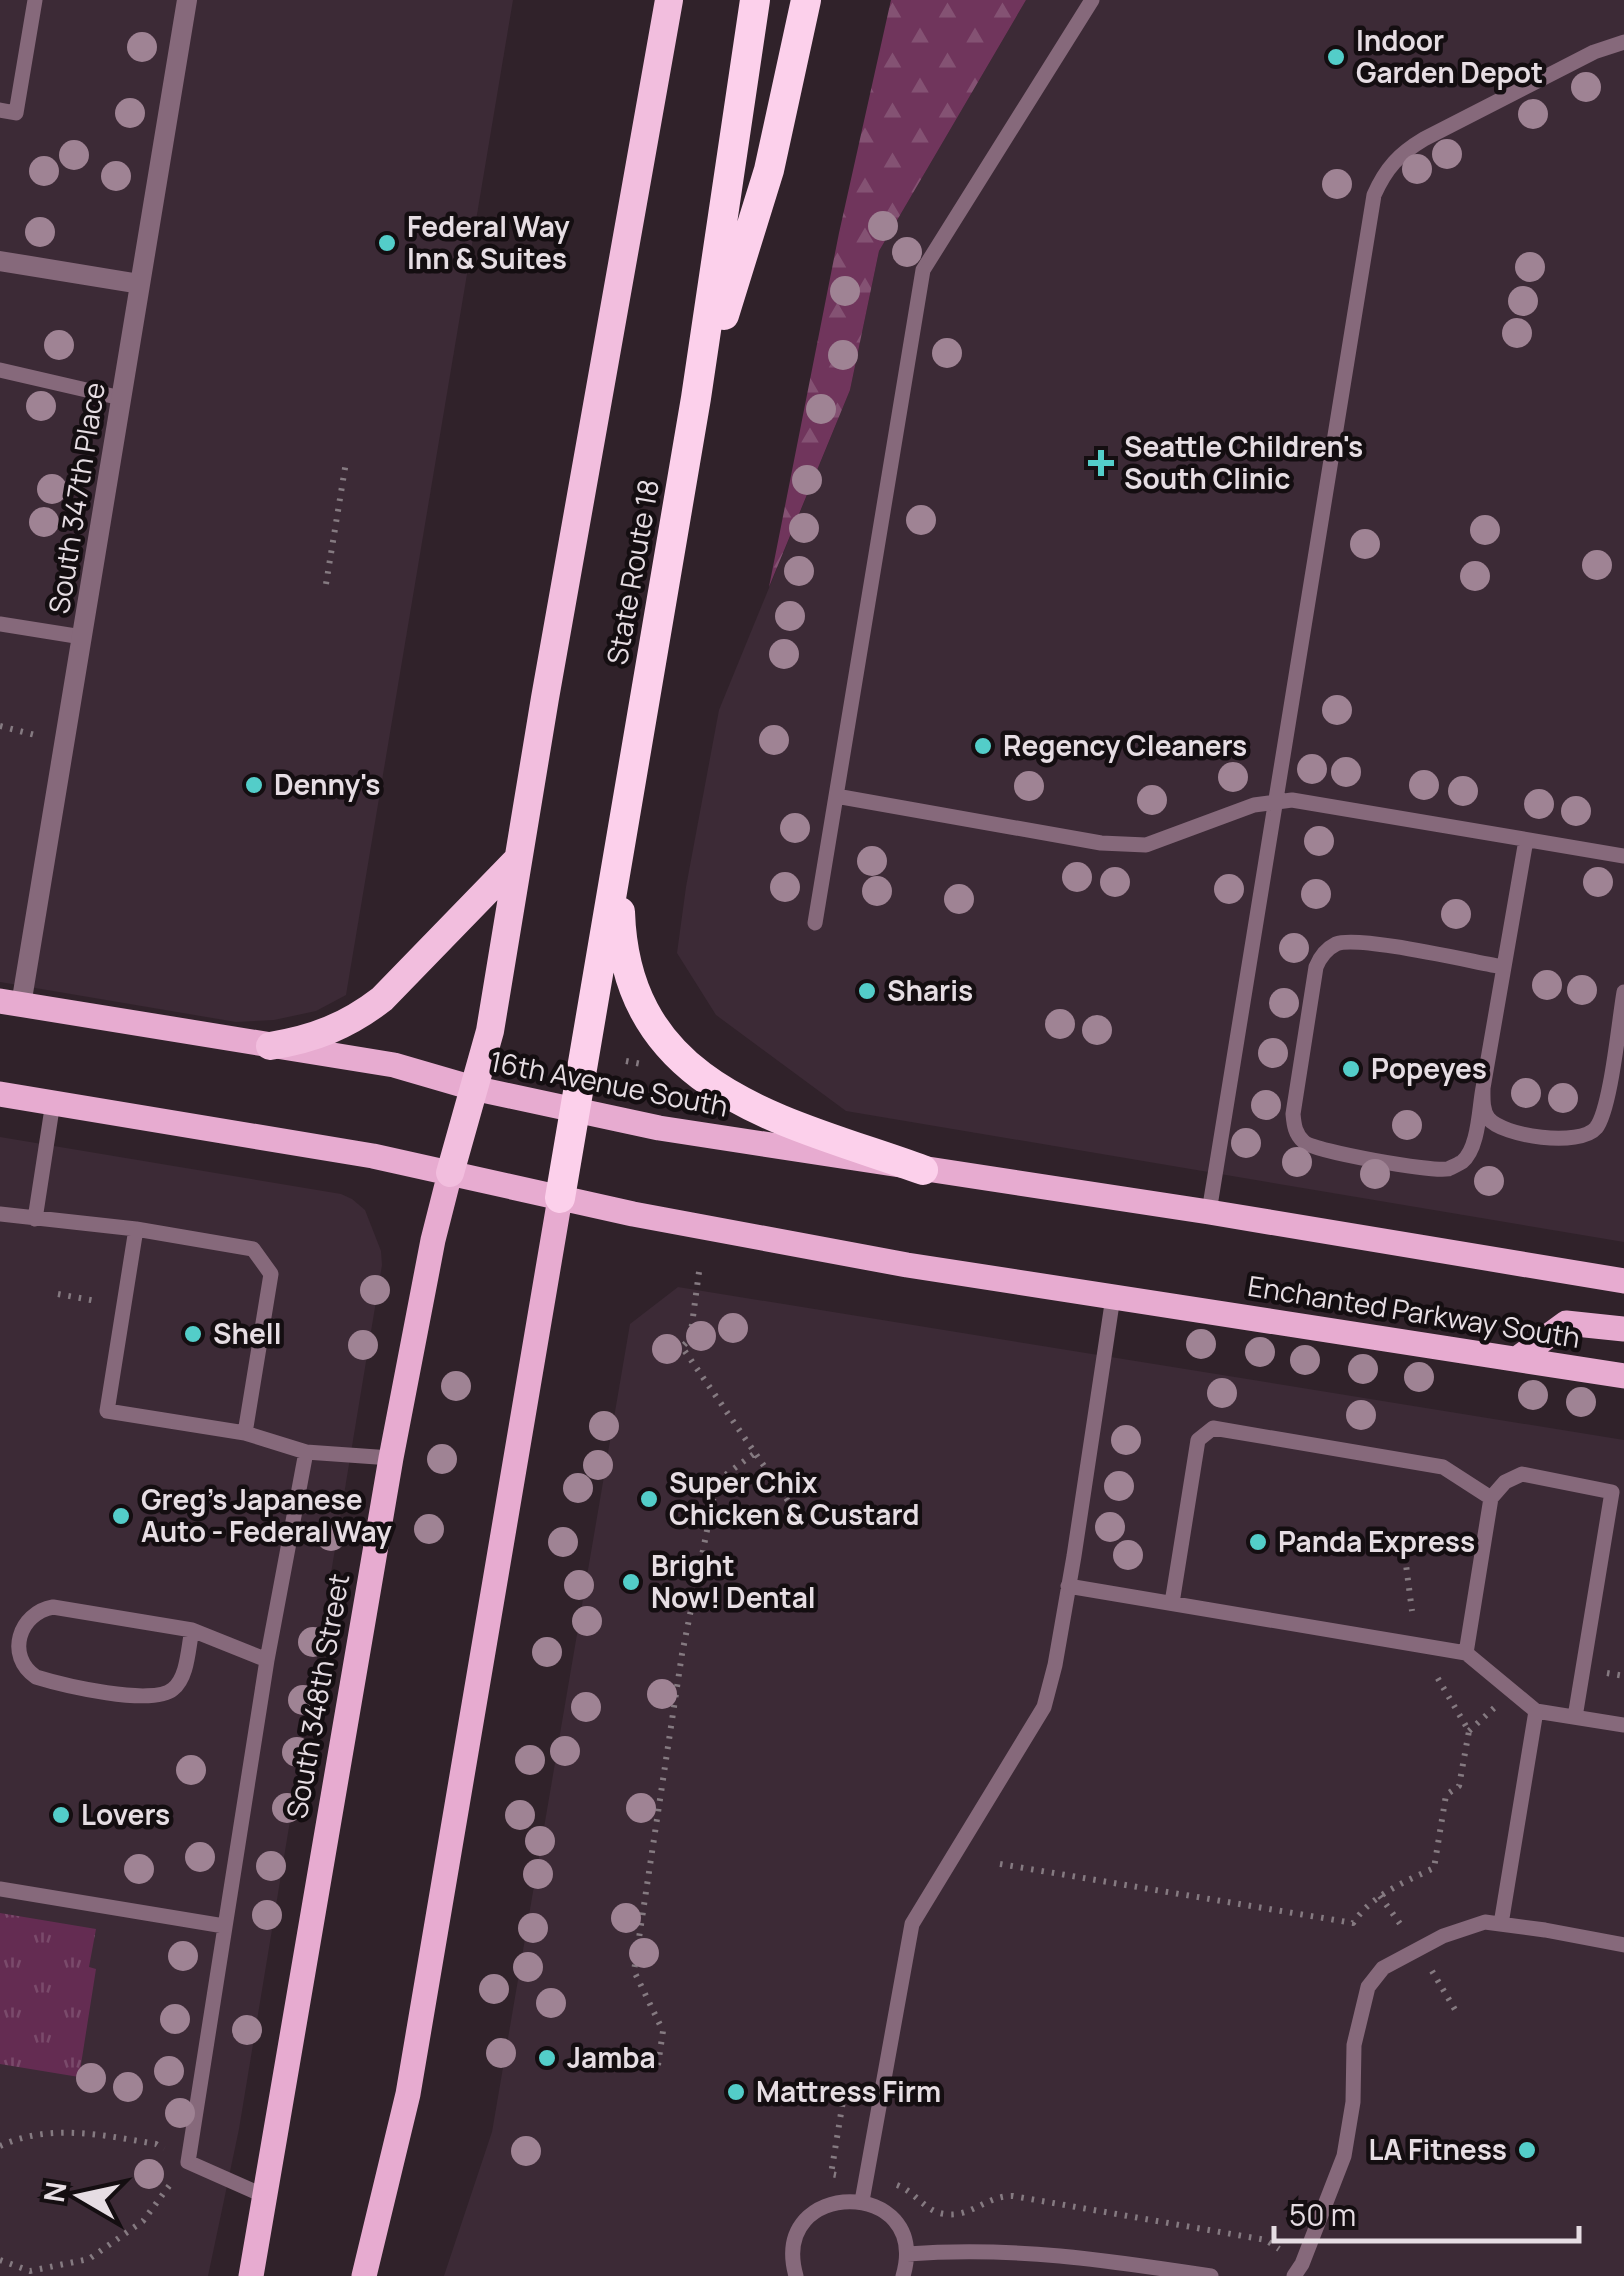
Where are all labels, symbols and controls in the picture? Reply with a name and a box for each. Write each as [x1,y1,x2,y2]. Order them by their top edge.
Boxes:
place label: Indoor Garden Depot [1356,21,1543,91]
marker: Indoor Garden Depot [1325,46,1347,68]
place label: Federal Way Inn & Suites [407,207,570,277]
marker: Federal Way Inn & Suites [376,232,398,254]
street label: South 347th Place [39,379,113,616]
place label: Seattle Children's South Clinic [1124,427,1363,497]
marker: Seattle Children's South Clinic [1088,450,1114,476]
street label: State Route 18 [597,476,667,667]
place label: Regency Cleaners [1003,726,1247,764]
marker: Regency Cleaners [972,735,994,757]
place label: Denny's [274,765,380,803]
marker: Denny's [243,774,265,796]
place label: Sharis [887,971,973,1009]
marker: Sharis [856,980,878,1002]
street label: 16th Avenue South [487,1041,731,1125]
place label: Popeyes [1371,1049,1487,1087]
marker: Popeyes [1340,1058,1362,1080]
street label: Enchanted Parkway South [1245,1266,1583,1356]
place label: Shell [213,1314,282,1352]
marker: Shell [182,1323,204,1345]
place label: Super Chix Chicken & Custard [669,1463,920,1533]
place label: Greg's Japanese Auto - Federal Way [141,1480,392,1550]
marker: Super Chix Chicken & Custard [638,1488,660,1510]
marker: Greg's Japanese Auto - Federal Way [110,1505,132,1527]
place label: Panda Express [1278,1522,1475,1560]
marker: Panda Express [1247,1531,1269,1553]
place label: Bright Now! Dental [651,1546,816,1616]
street label: South 348th Street [277,1570,357,1821]
marker: Bright Now! Dental [620,1571,642,1593]
place label: Lovers [81,1795,170,1833]
marker: Lovers [50,1804,72,1826]
place label: Jamba [567,2038,656,2076]
marker: Jamba [536,2047,558,2069]
place label: Mattress Firm [756,2072,941,2110]
marker: Mattress Firm [725,2081,747,2103]
place label: LA Fitness [1369,2130,1507,2168]
marker: LA Fitness [1516,2139,1538,2161]
north arrow [30,2146,130,2246]
text: N [34,2179,75,2205]
scale bar [1274,2181,1579,2243]
text: 50 m [1289,2194,1356,2235]

